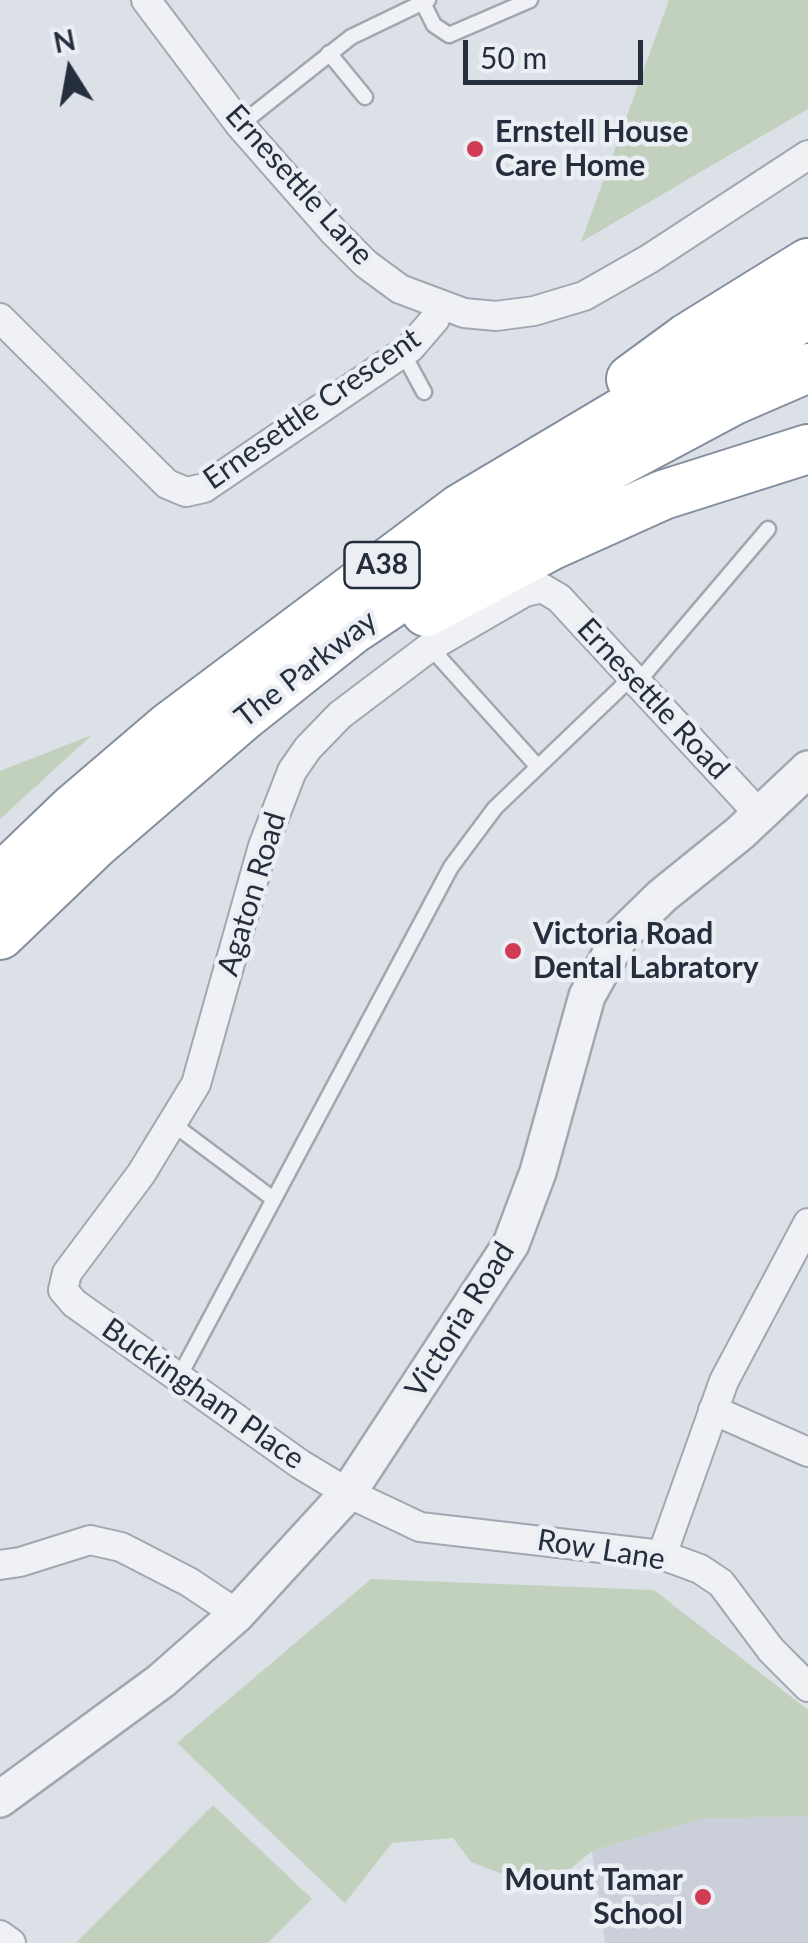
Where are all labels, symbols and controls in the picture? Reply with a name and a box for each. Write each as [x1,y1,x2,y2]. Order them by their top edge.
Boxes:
north arrow [20,20,120,120]
scale bar [468,20,648,82]
text: N [50,22,78,59]
text: 50 m [480,39,547,75]
street label: Ernesettle Lane [218,97,380,273]
place label: Ernstell House Care Home [495,114,688,184]
marker: Ernstell House Care Home [464,138,486,160]
street label: Ernesettle Crescent [197,321,427,497]
road number: A38 [344,542,420,588]
street label: The Parkway [228,603,384,735]
street label: Ernesettle Road [569,611,737,787]
street label: Agaton Road [210,808,294,980]
place label: Victoria Road Dental Labratory [533,916,759,986]
marker: Victoria Road Dental Labratory [502,940,524,962]
street label: Victoria Road [398,1236,522,1404]
street label: Buckingham Place [95,1311,311,1477]
street label: Row Lane [535,1522,667,1578]
place label: Mount Tamar School [504,1862,683,1932]
marker: Mount Tamar School [692,1886,714,1908]

